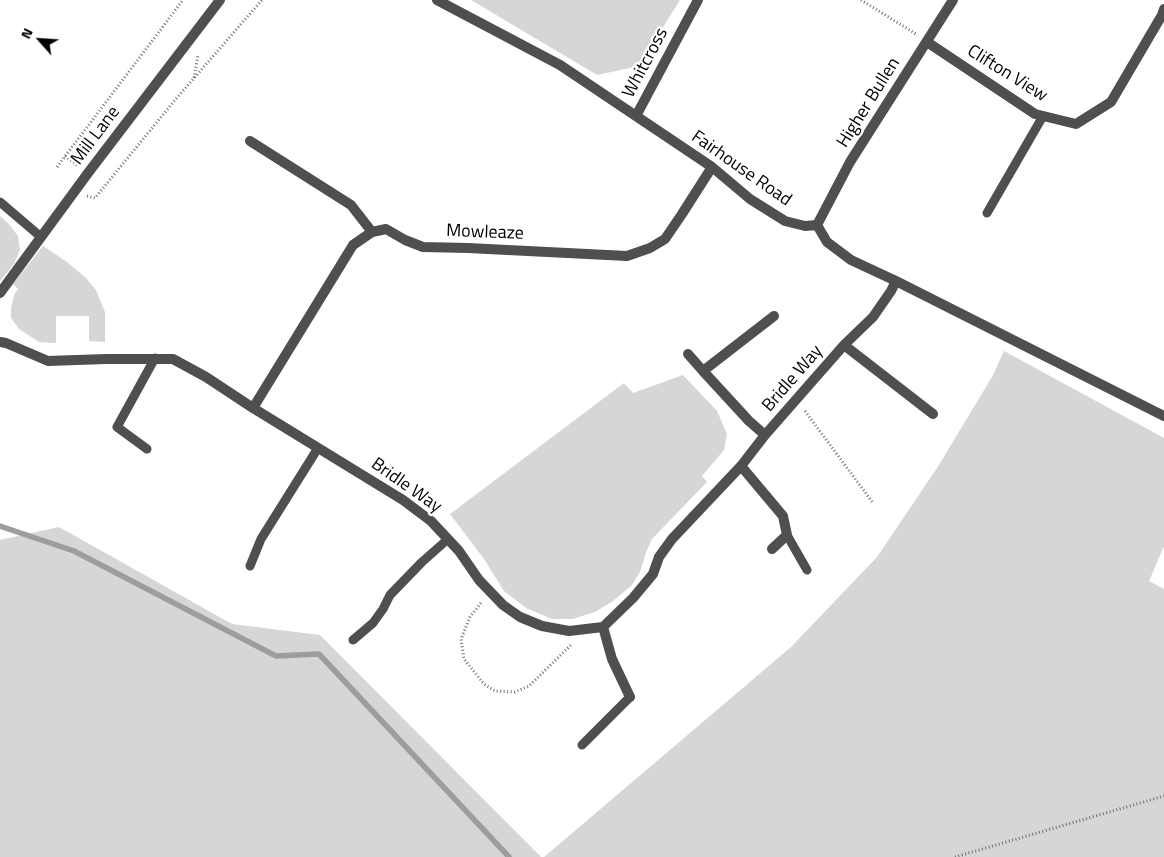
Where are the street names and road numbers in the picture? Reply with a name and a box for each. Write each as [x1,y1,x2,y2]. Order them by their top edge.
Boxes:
street label: Whitcross [619,24,673,102]
street label: Clifton View [963,41,1051,107]
street label: Higher Bullen [833,54,905,152]
street label: Mill Lane [67,102,125,170]
street label: Fairhouse Road [687,127,795,211]
street label: Mowleaze [446,221,524,245]
street label: Bridle Way [758,341,828,417]
street label: Bridle Way [367,454,445,518]

